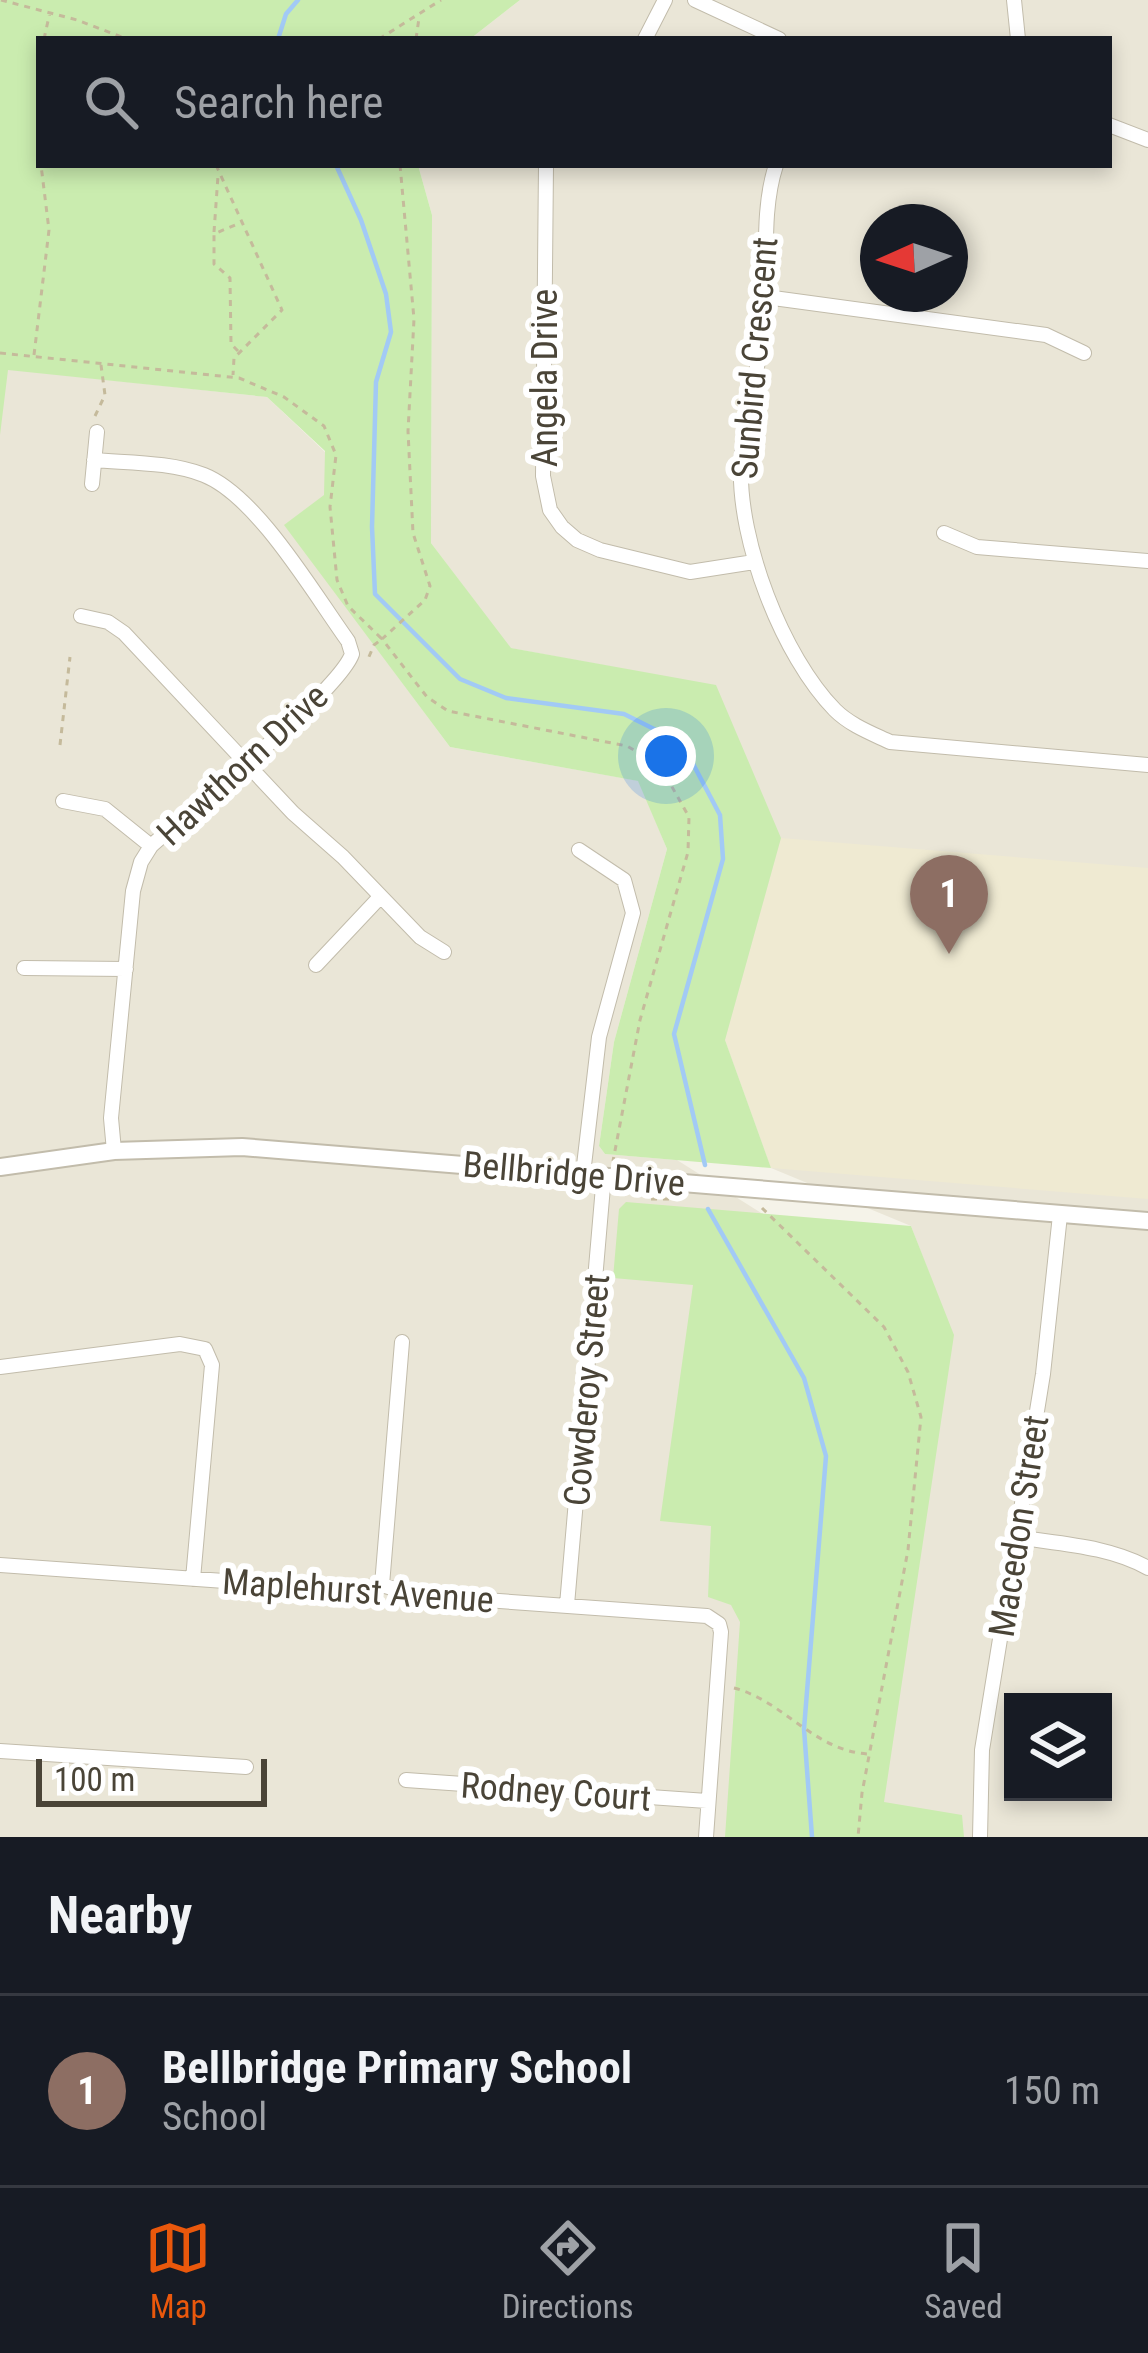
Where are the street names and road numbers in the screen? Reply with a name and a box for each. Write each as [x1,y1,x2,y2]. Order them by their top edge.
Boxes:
street label: Sunbird Crescent [724,236,786,481]
street label: Angela Drive [524,289,566,467]
street label: Hawthorn Drive [149,675,337,854]
street label: Bellbridge Drive [461,1143,687,1205]
street label: Cowderoy Street [556,1272,618,1508]
street label: Macedon Street [981,1412,1057,1640]
street label: Maplehurst Avenue [221,1561,495,1621]
street label: Rodney Court [459,1764,653,1820]

